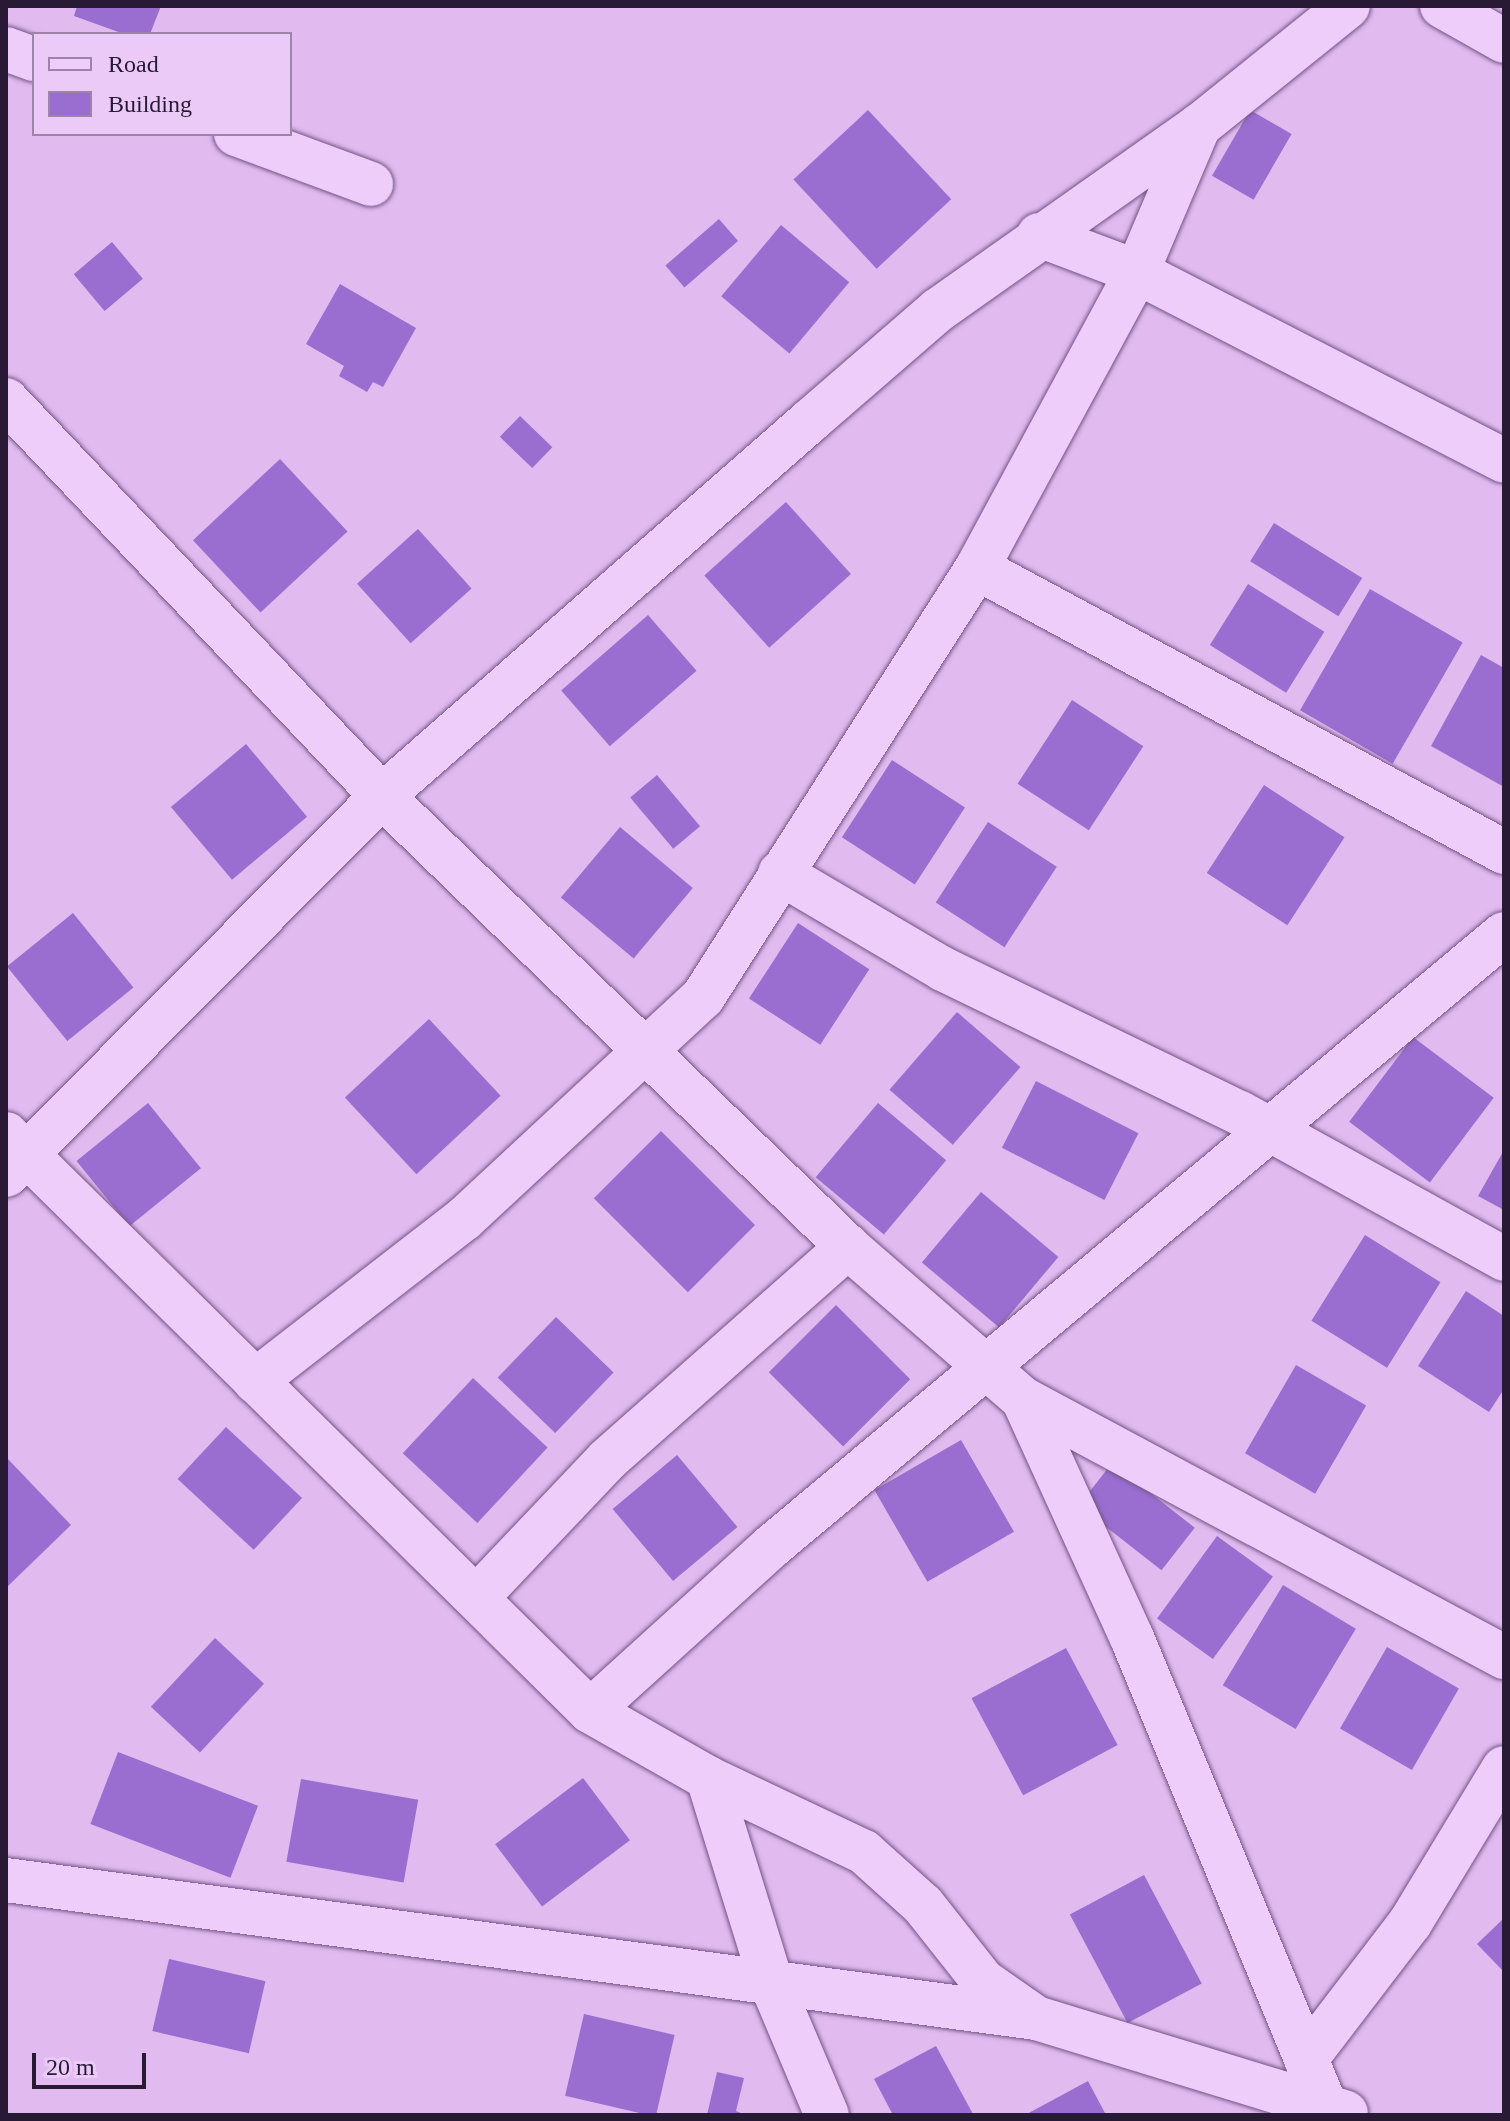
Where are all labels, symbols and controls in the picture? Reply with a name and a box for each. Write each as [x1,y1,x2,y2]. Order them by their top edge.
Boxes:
legend [32,32,292,136]
text: Road [108,51,159,77]
text: Building [108,91,192,117]
scale bar [36,2037,150,2087]
text: 20 m [46,2054,95,2080]

